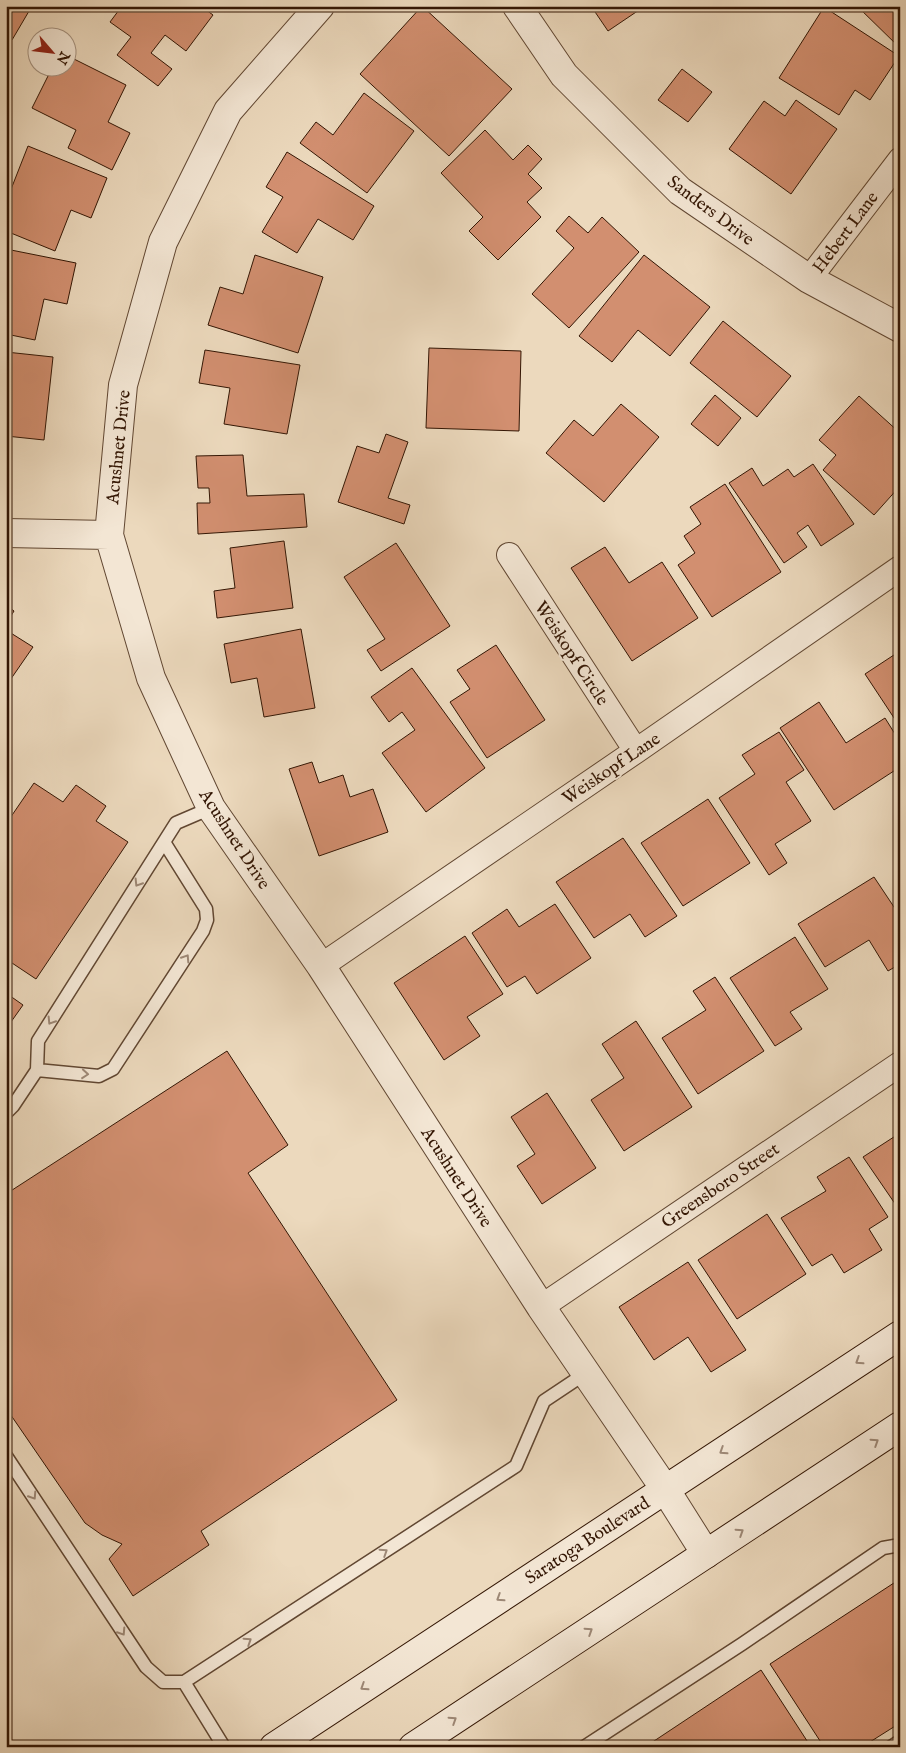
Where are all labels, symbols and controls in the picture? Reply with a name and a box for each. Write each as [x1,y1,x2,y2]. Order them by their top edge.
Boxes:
north arrow [28,28,78,78]
text: N [52,47,74,67]
street label: Sanders Drive [662,171,758,251]
street label: Hebert Lane [808,187,884,278]
street label: Acushnet Drive [102,389,137,507]
street label: Weiskopf Circle [528,597,613,710]
street label: Weiskopf Lane [558,728,665,810]
street label: Acushnet Drive [192,784,275,894]
one-way arrow [134,878,144,887]
one-way arrow [180,954,189,963]
one-way arrow [47,1015,57,1024]
one-way arrow [82,1069,90,1080]
street label: Acushnet Drive [414,1122,497,1232]
street label: Greensboro Street [657,1138,784,1234]
one-way arrow [855,1355,864,1365]
one-way arrow [870,1439,879,1449]
one-way arrow [719,1444,728,1454]
one-way arrow [27,1491,36,1500]
street label: Saratoga Boulevard [521,1492,655,1590]
one-way arrow [734,1529,743,1538]
one-way arrow [379,1549,388,1558]
one-way arrow [496,1592,505,1601]
one-way arrow [116,1627,126,1636]
one-way arrow [583,1628,593,1637]
one-way arrow [243,1638,252,1647]
one-way arrow [360,1681,370,1690]
one-way arrow [448,1717,457,1726]

